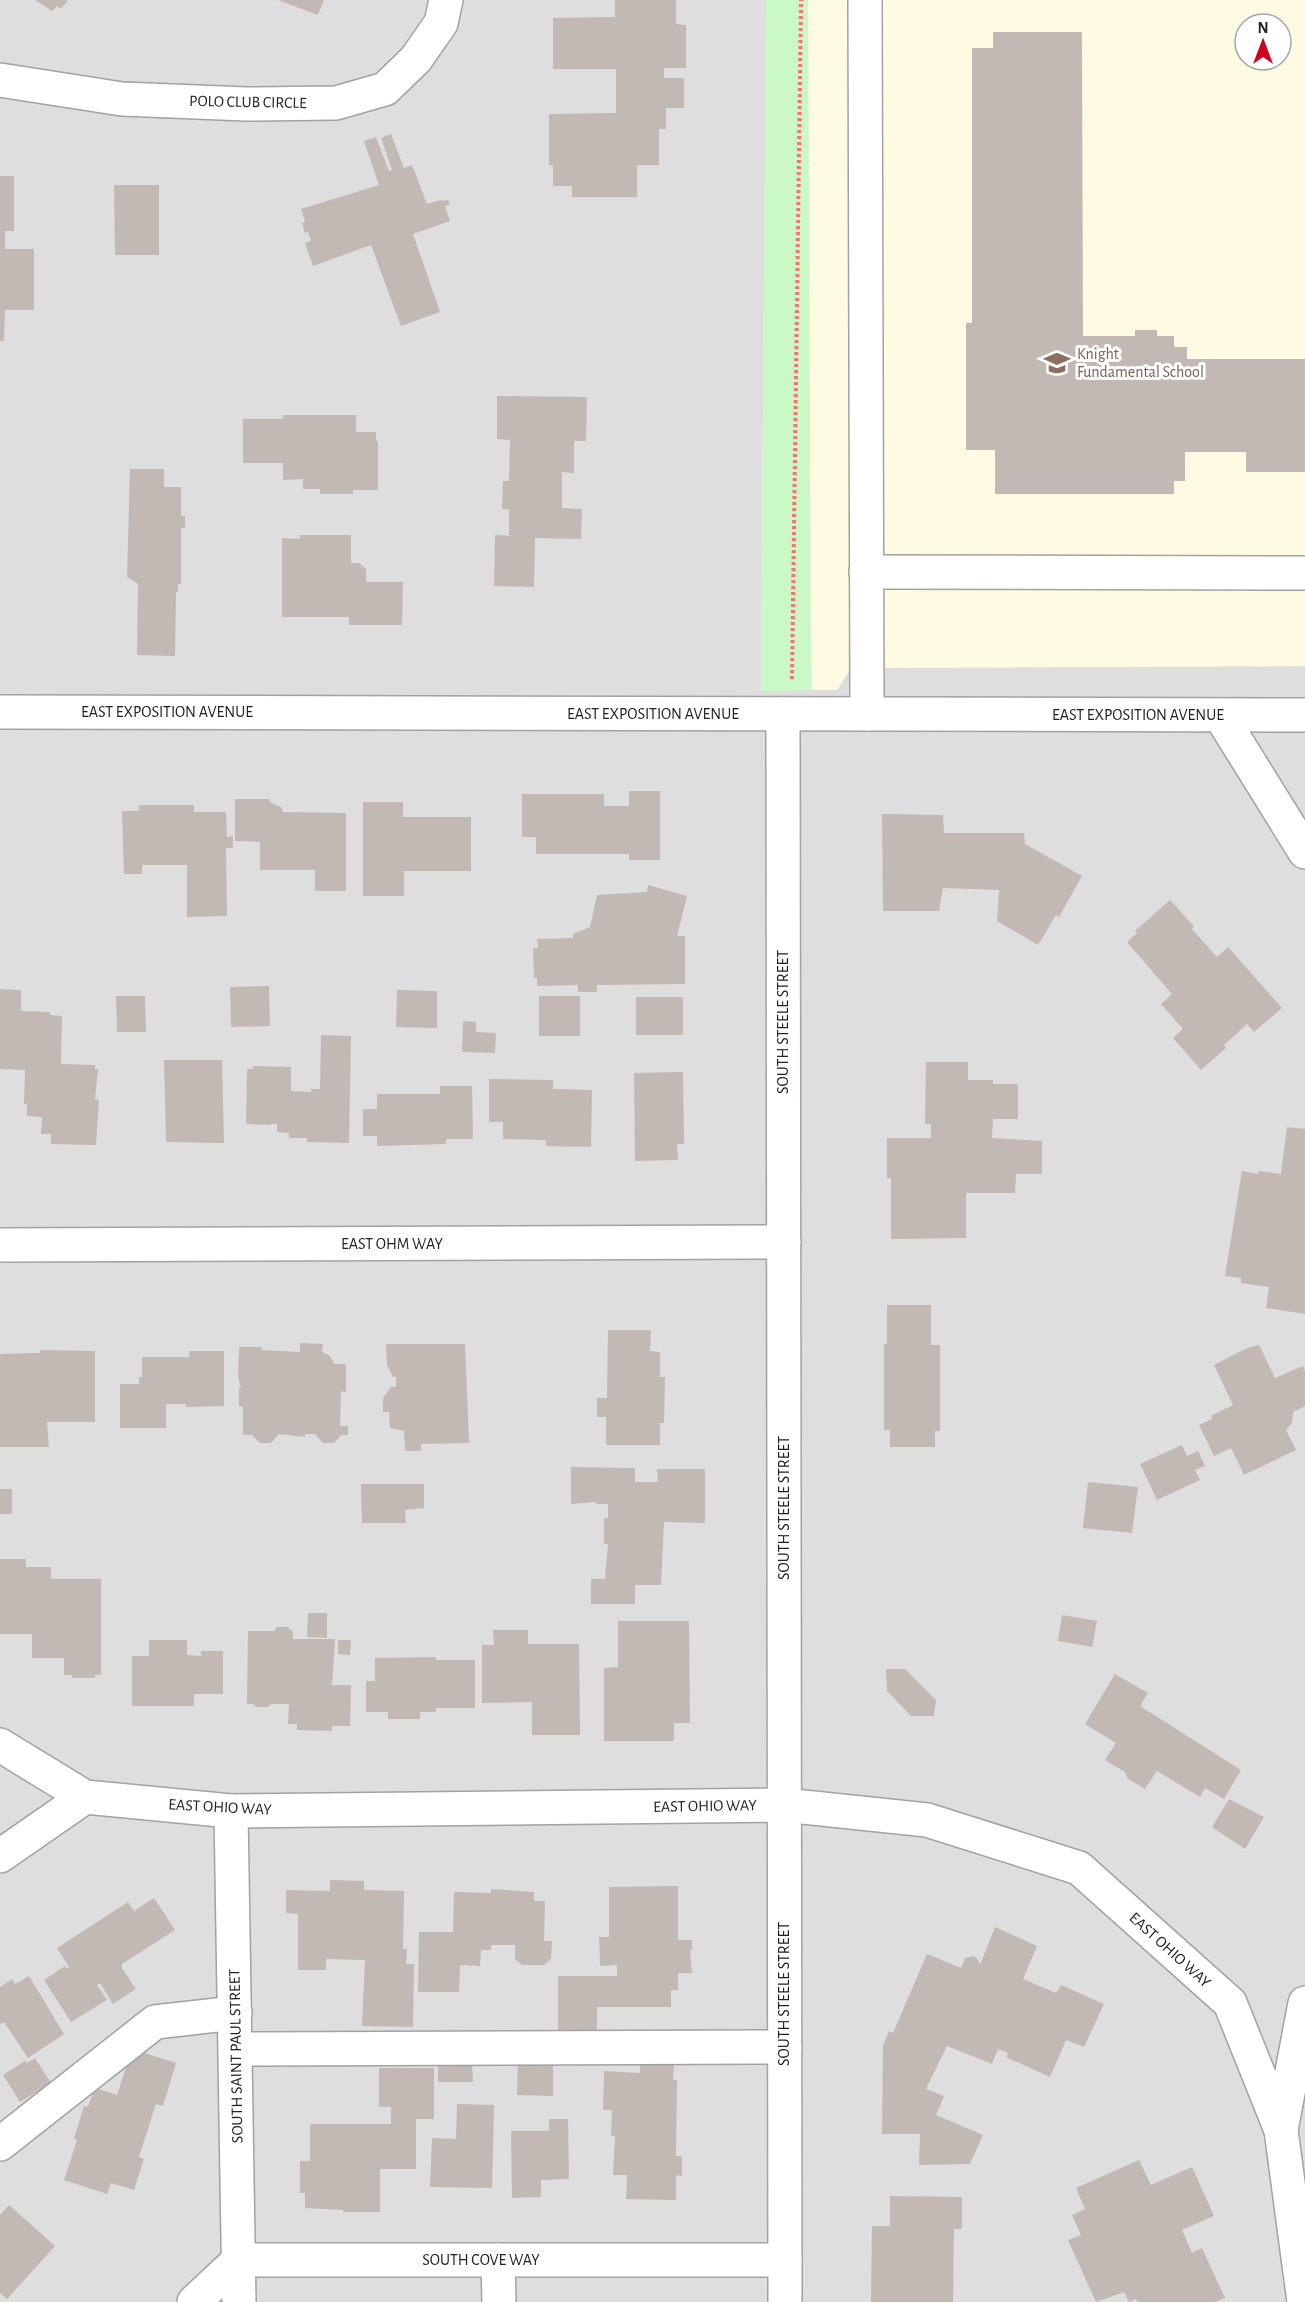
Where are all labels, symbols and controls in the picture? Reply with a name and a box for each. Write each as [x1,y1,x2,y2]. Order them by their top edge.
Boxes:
north arrow [1233,12,1293,72]
text: N [1257,20,1269,36]
street label: POLO CLUB CIRCLE [189,93,307,111]
place label: Knight Fundamental School [1077,346,1204,380]
school or university icon: Knight Fundamental School [1042,348,1072,378]
street label: EAST EXPOSITION AVENUE [81,704,253,720]
street label: EAST EXPOSITION AVENUE [567,706,739,722]
street label: EAST EXPOSITION AVENUE [1052,707,1224,723]
street label: SOUTH STEELE STREET [775,950,791,1094]
street label: EAST OHM WAY [341,1236,444,1252]
street label: SOUTH STEELE STREET [776,1436,792,1580]
street label: EAST OHIO WAY [168,1796,273,1818]
street label: EAST OHIO WAY [653,1797,757,1815]
street label: EAST OHIO WAY [1126,1909,1214,1991]
street label: SOUTH STEELE STREET [776,1922,792,2066]
street label: SOUTH SAINT PAUL STREET [226,1968,246,2143]
street label: SOUTH COVE WAY [422,2252,540,2268]

